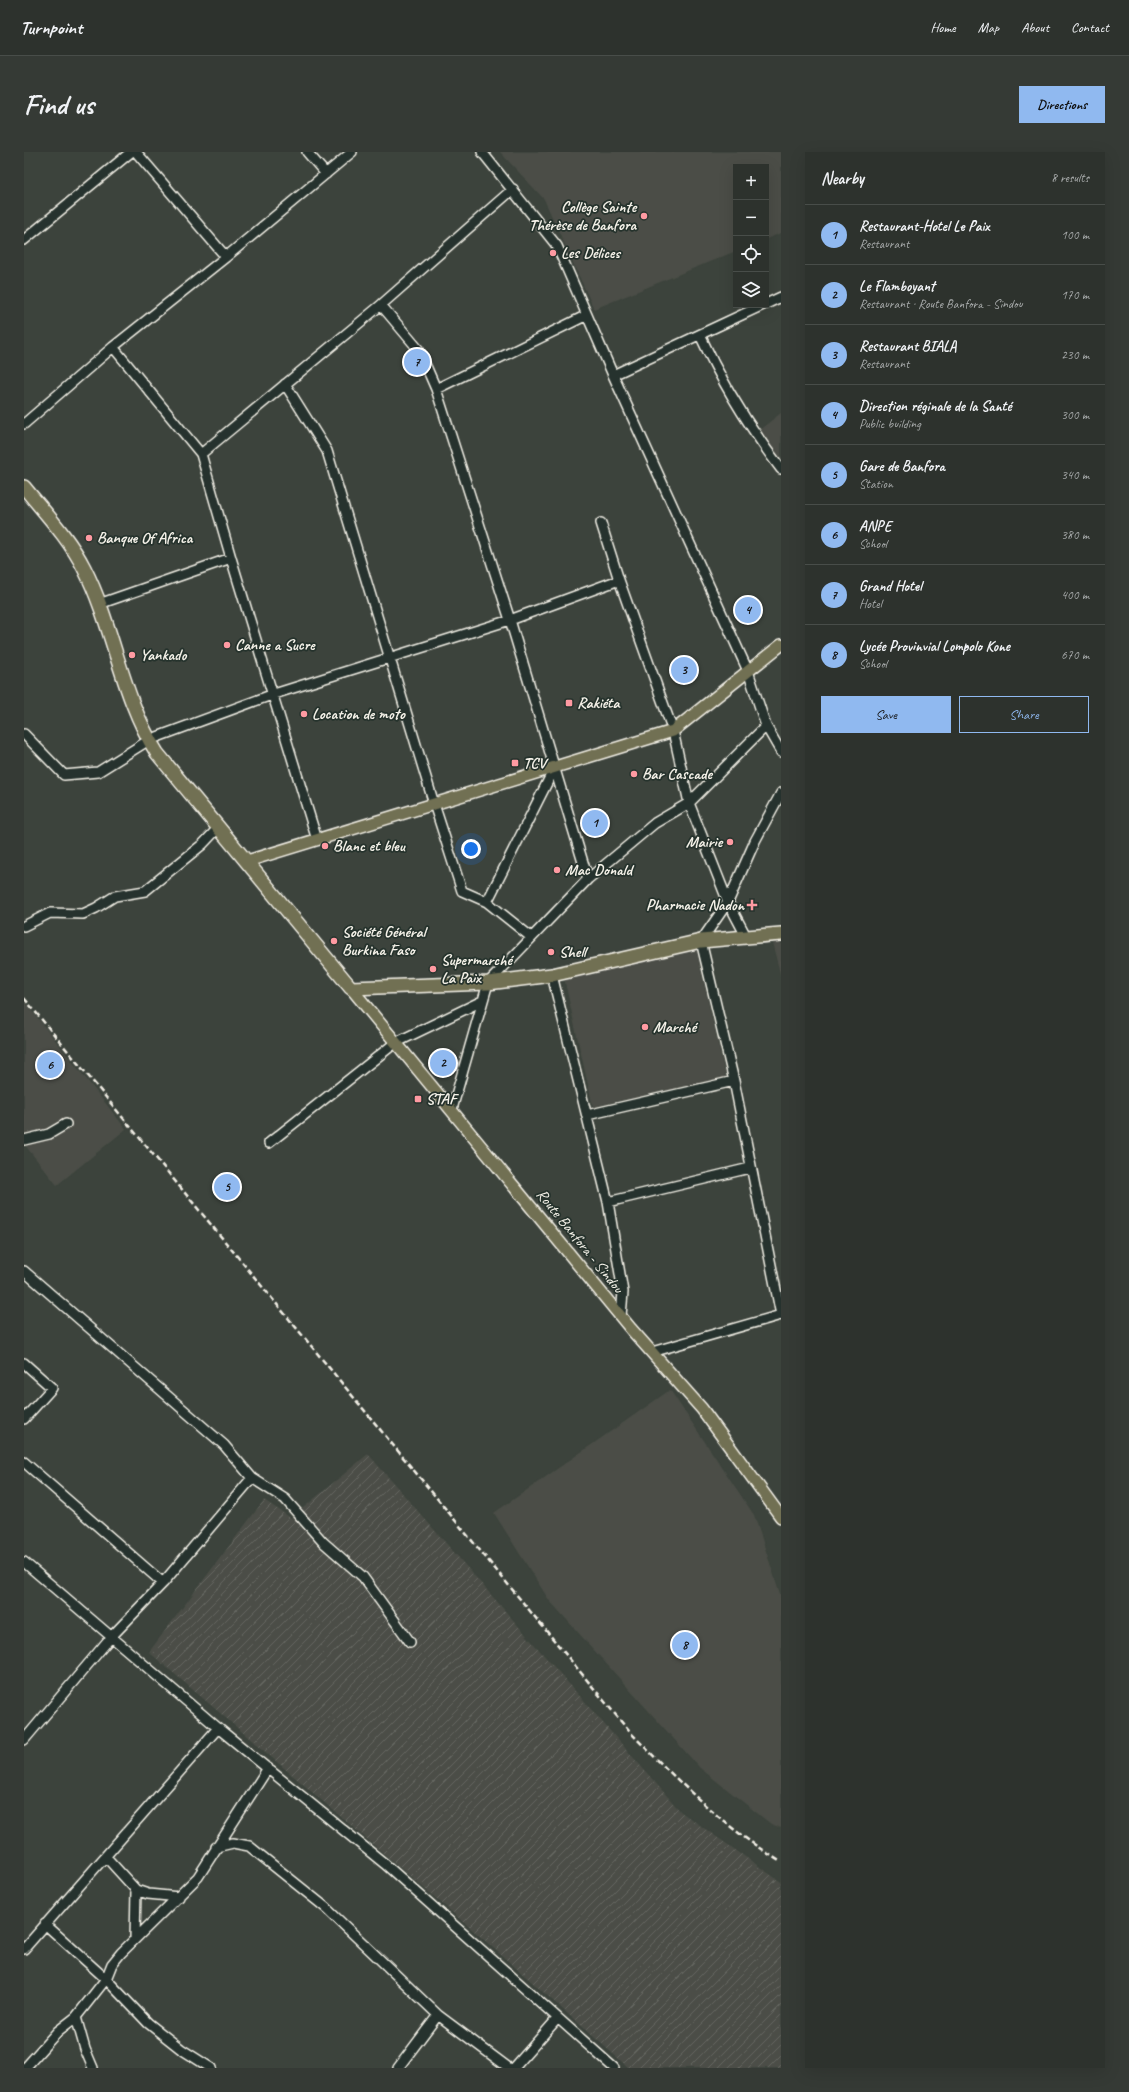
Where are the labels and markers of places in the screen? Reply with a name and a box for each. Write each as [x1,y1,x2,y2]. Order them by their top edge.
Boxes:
place label: Collège Sainte Thérèse de Banfora [529,197,638,235]
marker: Collège Sainte Thérèse de Banfora [639,211,649,221]
place label: Les Délices [561,243,621,263]
marker: Les Délices [548,248,558,258]
pin: 7 [404,347,430,377]
place label: Banque Of Africa [97,528,194,548]
marker: Banque Of Africa [84,533,94,543]
pin: 4 [735,595,761,625]
place label: Canne a Sucre [235,635,316,655]
marker: Canne a Sucre [222,640,232,650]
place label: Yankado [140,645,187,665]
marker: Yankado [127,650,137,660]
pin: 3 [671,655,697,685]
place label: Rakiéta [577,693,621,713]
marker: Rakiéta [564,698,574,708]
place label: Location de moto [312,704,406,724]
marker: Location de moto [299,709,309,719]
place label: TCV [523,753,549,773]
marker: TCV [510,758,520,768]
place label: Bar Cascade [642,764,713,784]
marker: Bar Cascade [629,769,639,779]
pin: 1 [582,808,608,838]
place label: Mairie [686,832,724,852]
place label: Blanc et bleu [333,836,406,856]
marker: Mairie [725,837,735,847]
marker: Blanc et bleu [320,841,330,851]
place label: Mac Donald [565,860,635,880]
marker: Mac Donald [552,865,562,875]
place label: Pharmacie Nadon [646,895,746,915]
marker: Pharmacie Nadon [747,900,757,910]
place label: Société Général Burkina Faso [342,922,429,960]
marker: Société Général Burkina Faso [329,936,339,946]
place label: Shell [559,942,589,962]
marker: Shell [546,947,556,957]
place label: Supermarché La Paix [441,950,514,988]
marker: Supermarché La Paix [428,964,438,974]
place label: Marché [653,1017,699,1037]
marker: Marché [640,1022,650,1032]
pin: 2 [430,1048,456,1078]
pin: 6 [37,1050,63,1080]
place label: STAF [426,1089,460,1109]
marker: STAF [413,1094,423,1104]
pin: 5 [214,1172,240,1202]
pin: 8 [672,1630,698,1660]

